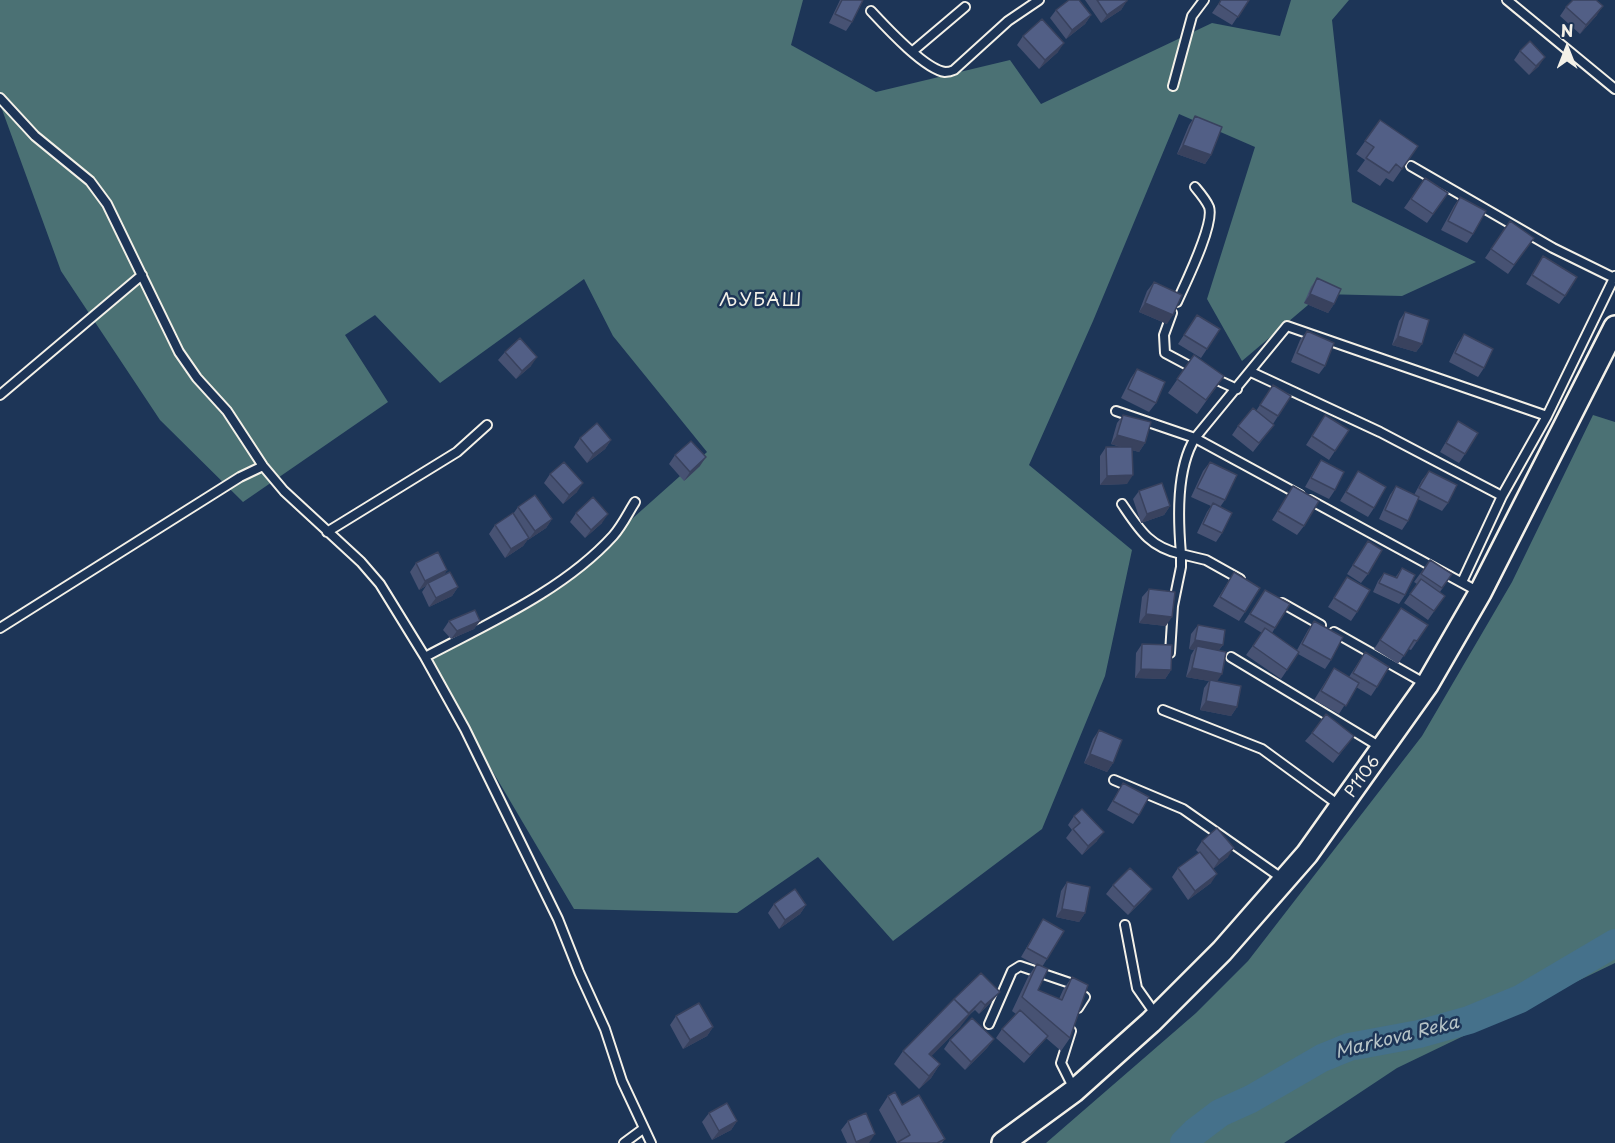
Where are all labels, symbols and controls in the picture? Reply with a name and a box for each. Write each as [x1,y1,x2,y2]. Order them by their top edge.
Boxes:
north arrow [1537,18,1597,78]
text: N [1561,18,1573,42]
district label: ЉУБАШ [719,290,803,312]
street label: P1106 [1342,752,1384,802]
water label: Markova Reka [1333,1012,1461,1064]

